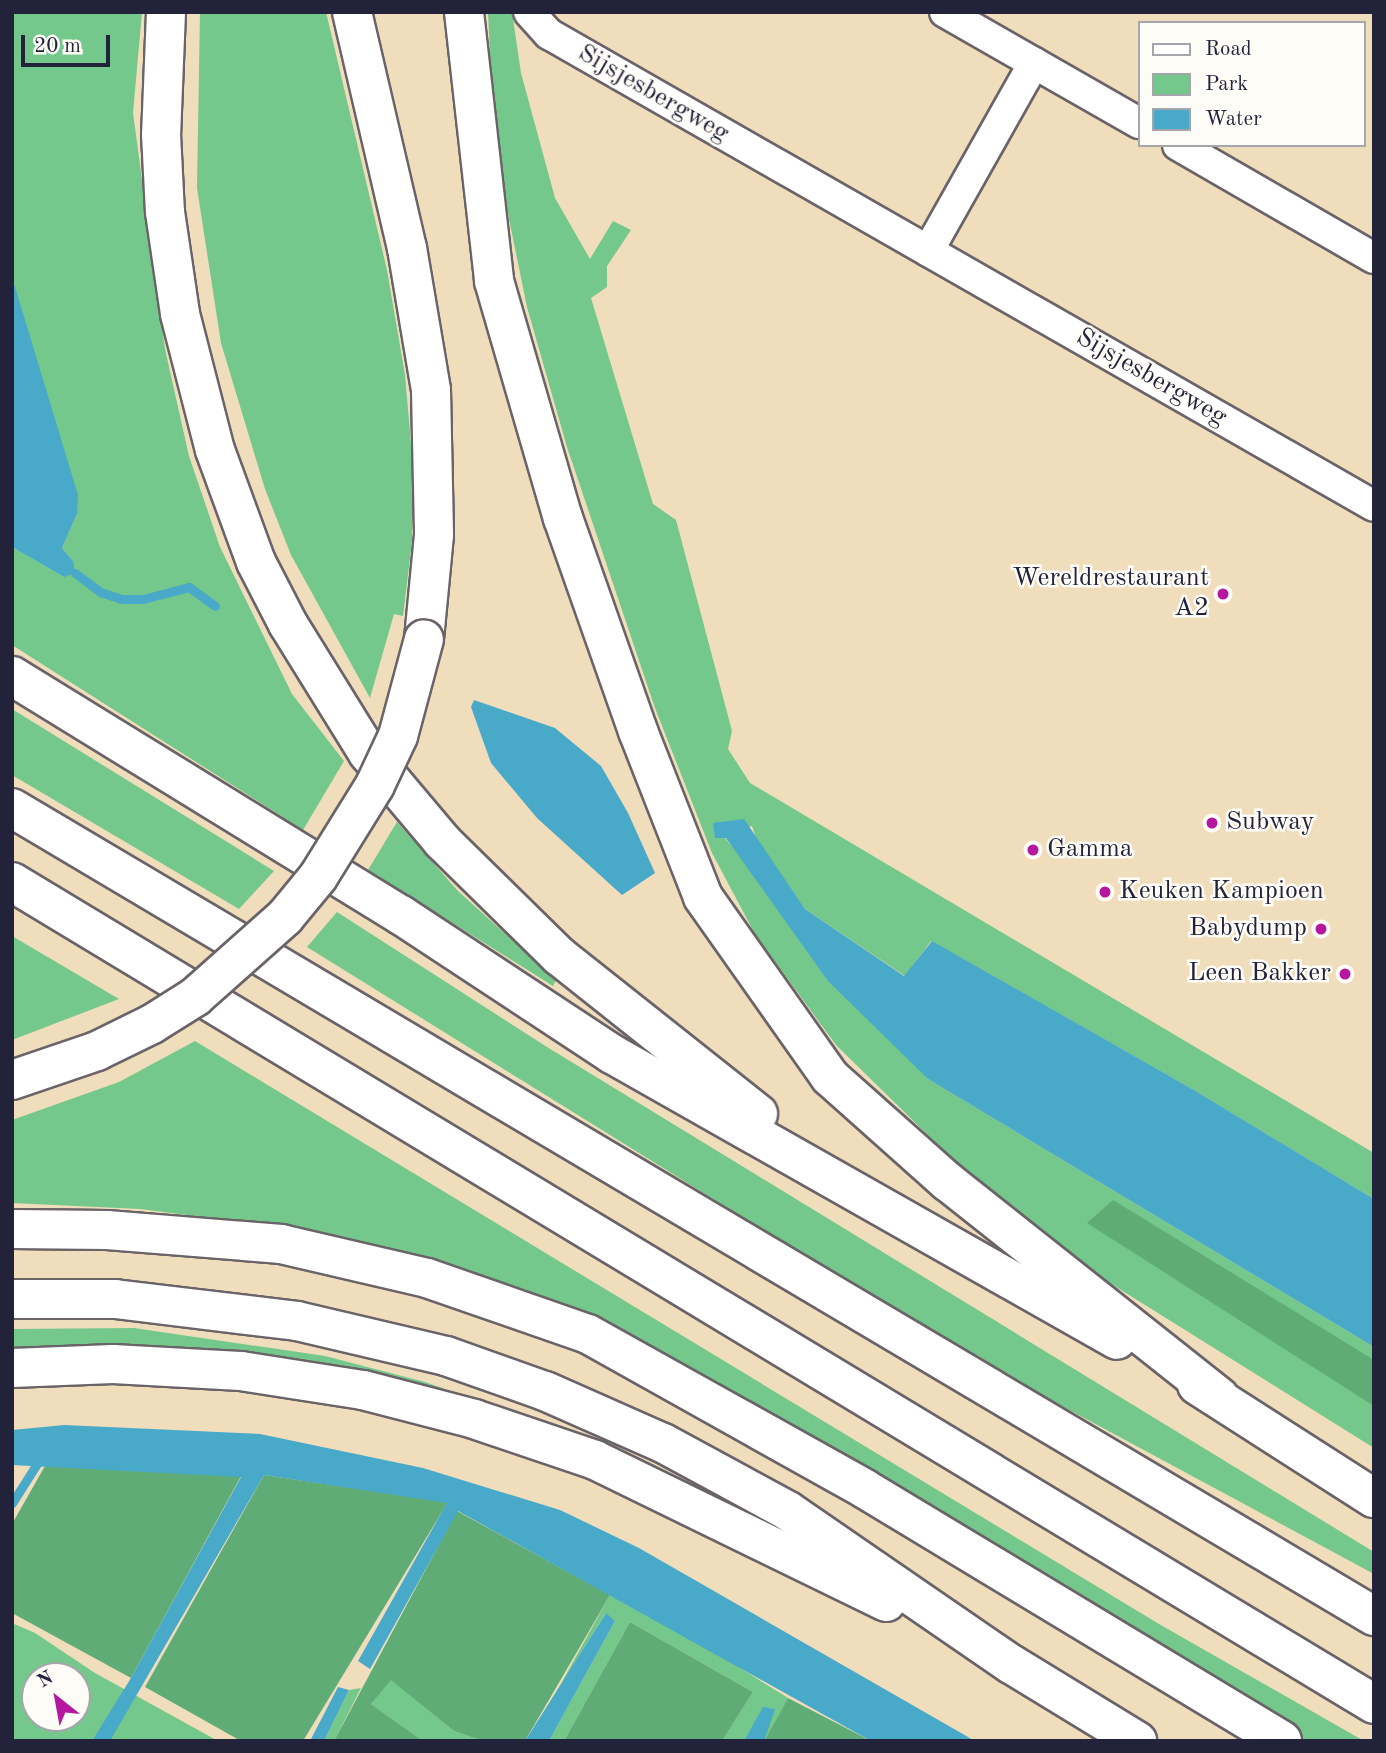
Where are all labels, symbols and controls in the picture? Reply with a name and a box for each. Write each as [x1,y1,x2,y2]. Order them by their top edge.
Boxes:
scale bar [24,21,114,65]
legend [1138,21,1365,147]
text: 20 m [34,36,81,57]
street label: Sijsjesbergweg [572,38,734,150]
text: Road [1205,39,1252,60]
text: Park [1205,74,1248,95]
text: Water [1205,109,1262,130]
street label: Sijsjesbergweg [1070,322,1232,434]
place label: Wereldrestaurant A2 [1012,563,1209,624]
marker: Wereldrestaurant A2 [1215,586,1231,602]
place label: Subway [1226,807,1314,839]
marker: Subway [1204,815,1220,831]
place label: Gamma [1047,834,1133,866]
marker: Gamma [1025,842,1041,858]
place label: Keuken Kampioen [1119,876,1324,908]
marker: Keuken Kampioen [1097,884,1113,900]
place label: Babydump [1189,913,1307,945]
marker: Babydump [1313,921,1329,937]
place label: Leen Bakker [1188,958,1331,990]
marker: Leen Bakker [1337,966,1353,982]
north arrow [21,1662,91,1732]
text: N [35,1668,57,1692]

